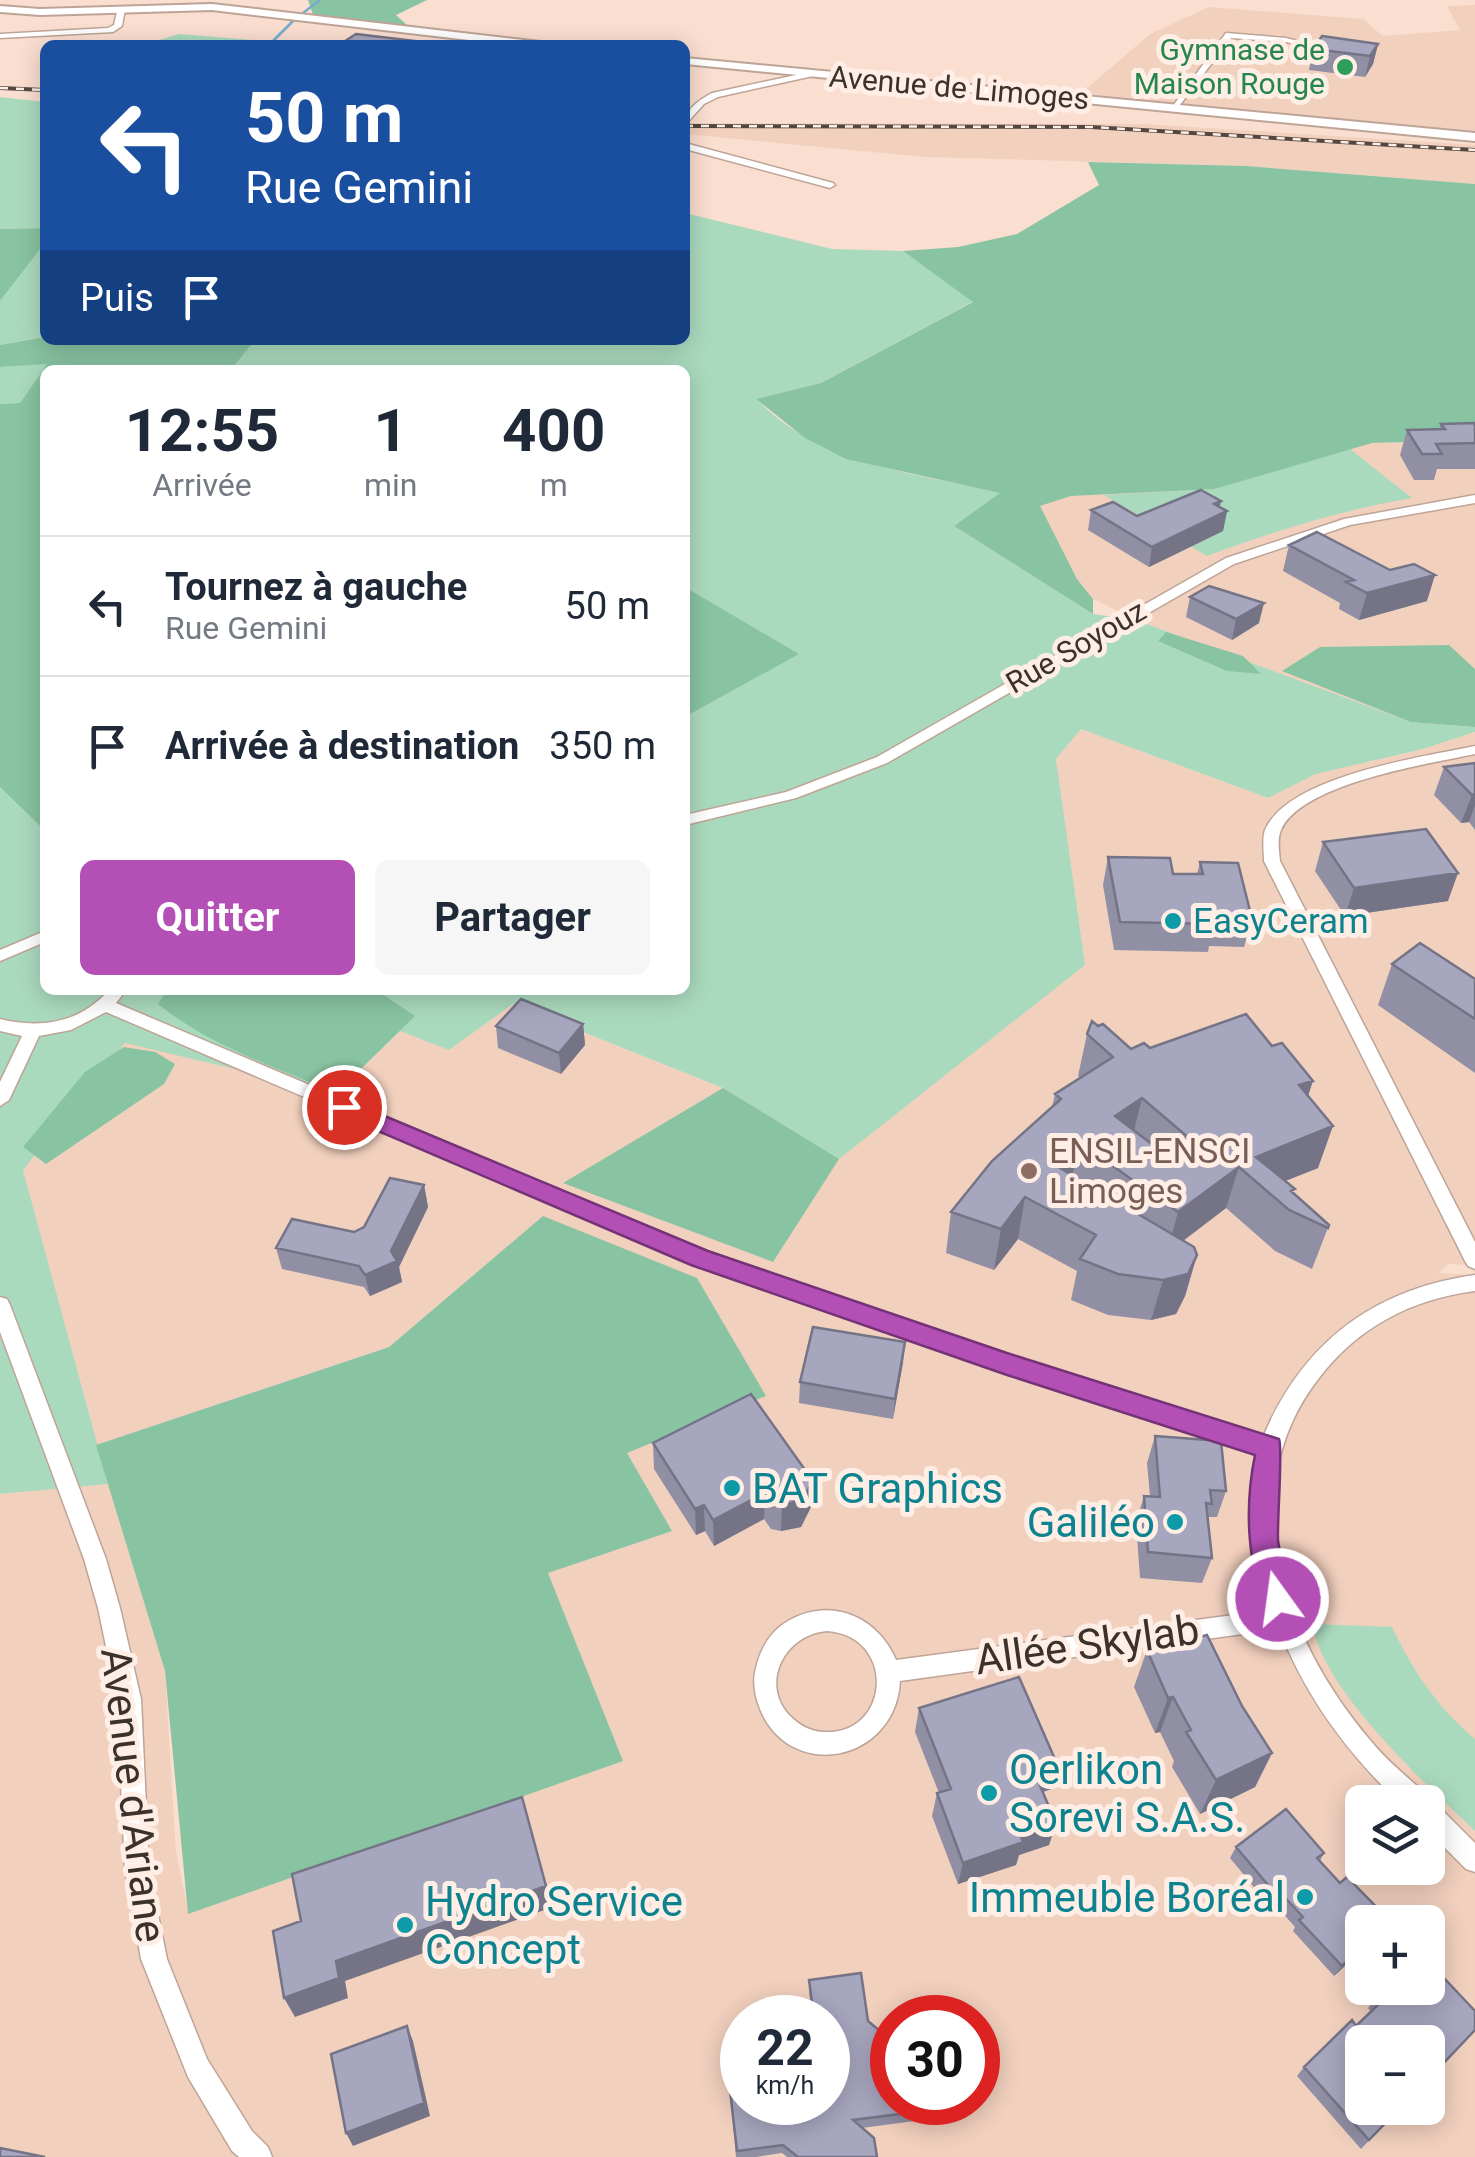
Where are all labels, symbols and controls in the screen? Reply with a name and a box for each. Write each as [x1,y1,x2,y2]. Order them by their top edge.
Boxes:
place label: Gymnase de Maison Rouge [1134,32,1325,101]
marker: Gymnase de Maison Rouge [1334,56,1356,78]
street label: Avenue de Limoges [828,59,1091,116]
text: 50 m [245,77,403,159]
icon: left [80,80,210,210]
text: Rue Gemini [245,161,473,214]
icon: arrive [174,270,229,325]
text: Puis [80,276,154,320]
text: 12:55 [125,395,279,466]
text: 1 [373,395,408,466]
text: 400 [502,395,605,466]
text: Arrivée [152,466,252,504]
text: min [364,466,417,504]
text: m [540,466,568,504]
text: Tournez à gauche [165,565,467,609]
icon: left [80,579,135,634]
text: 50 m [565,584,650,628]
street label: Rue Soyouz [1000,593,1152,701]
text: Rue Gemini [165,609,327,647]
icon: arrive [80,719,135,774]
text: Arrivée à destination [165,724,519,768]
text: 350 m [549,724,656,768]
button: Quitter [80,860,355,975]
button: Partager [375,860,650,975]
place label: EasyCeram [1193,901,1369,942]
marker: EasyCeram [1162,910,1184,932]
pin [302,1065,387,1150]
icon: arrive [317,1080,372,1135]
place label: ENSIL-ENSCI Limoges [1049,1131,1251,1212]
marker: ENSIL-ENSCI Limoges [1018,1160,1040,1182]
place label: BAT Graphics [752,1464,1003,1513]
marker: BAT Graphics [721,1477,743,1499]
place label: Galiléo [1027,1498,1155,1547]
marker: Galiléo [1164,1511,1186,1533]
position arrow [1226,1547,1330,1651]
street label: Allée Skylab [972,1605,1202,1684]
street label: Avenue d'Ariane [91,1645,176,1945]
place label: Oerlikon Sorevi S.A.S. [1009,1745,1245,1842]
marker: Oerlikon Sorevi S.A.S. [978,1782,1000,1804]
map controls [1345,1785,1445,2125]
button: layers [1345,1785,1445,1885]
place label: Immeuble Boréal [969,1873,1285,1922]
place label: Hydro Service Concept [425,1877,683,1974]
marker: Immeuble Boréal [1294,1886,1316,1908]
button: + [1345,1905,1445,2005]
marker: Hydro Service Concept [394,1914,416,1936]
speed limit sign: 30 [870,1995,1000,2125]
text: 22 [756,2019,814,2077]
button: − [1345,2025,1445,2125]
text: km/h [756,2071,814,2100]

